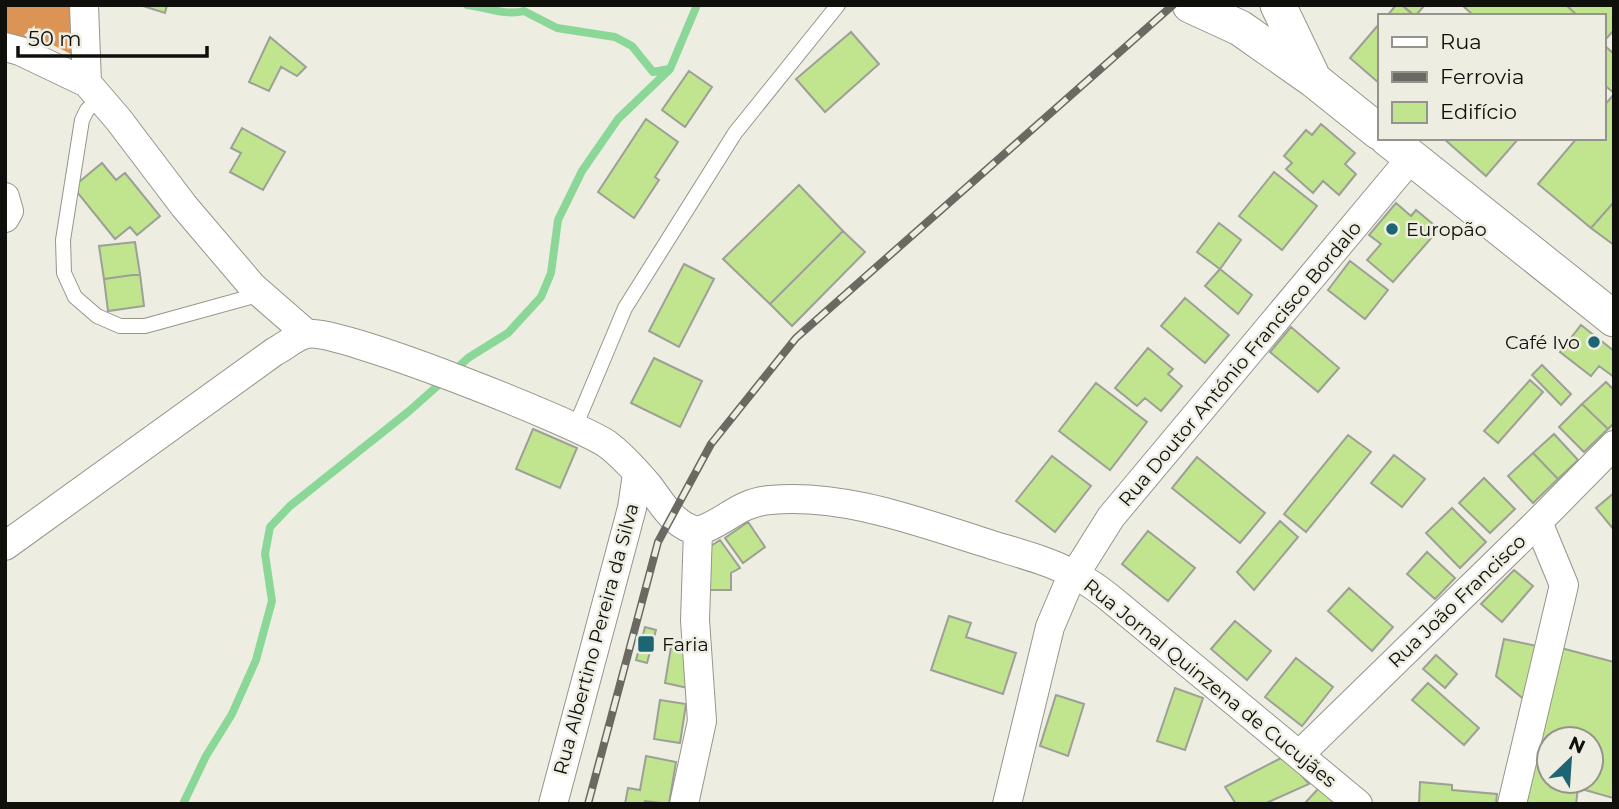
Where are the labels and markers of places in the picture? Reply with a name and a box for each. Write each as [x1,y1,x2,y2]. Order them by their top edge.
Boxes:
place label: Europão [1406,218,1487,241]
marker: Europão [1384,221,1400,237]
place label: Café Ivo [1505,331,1580,354]
marker: Café Ivo [1586,334,1602,350]
place label: Faria [662,633,709,656]
marker: Faria [636,634,656,654]

